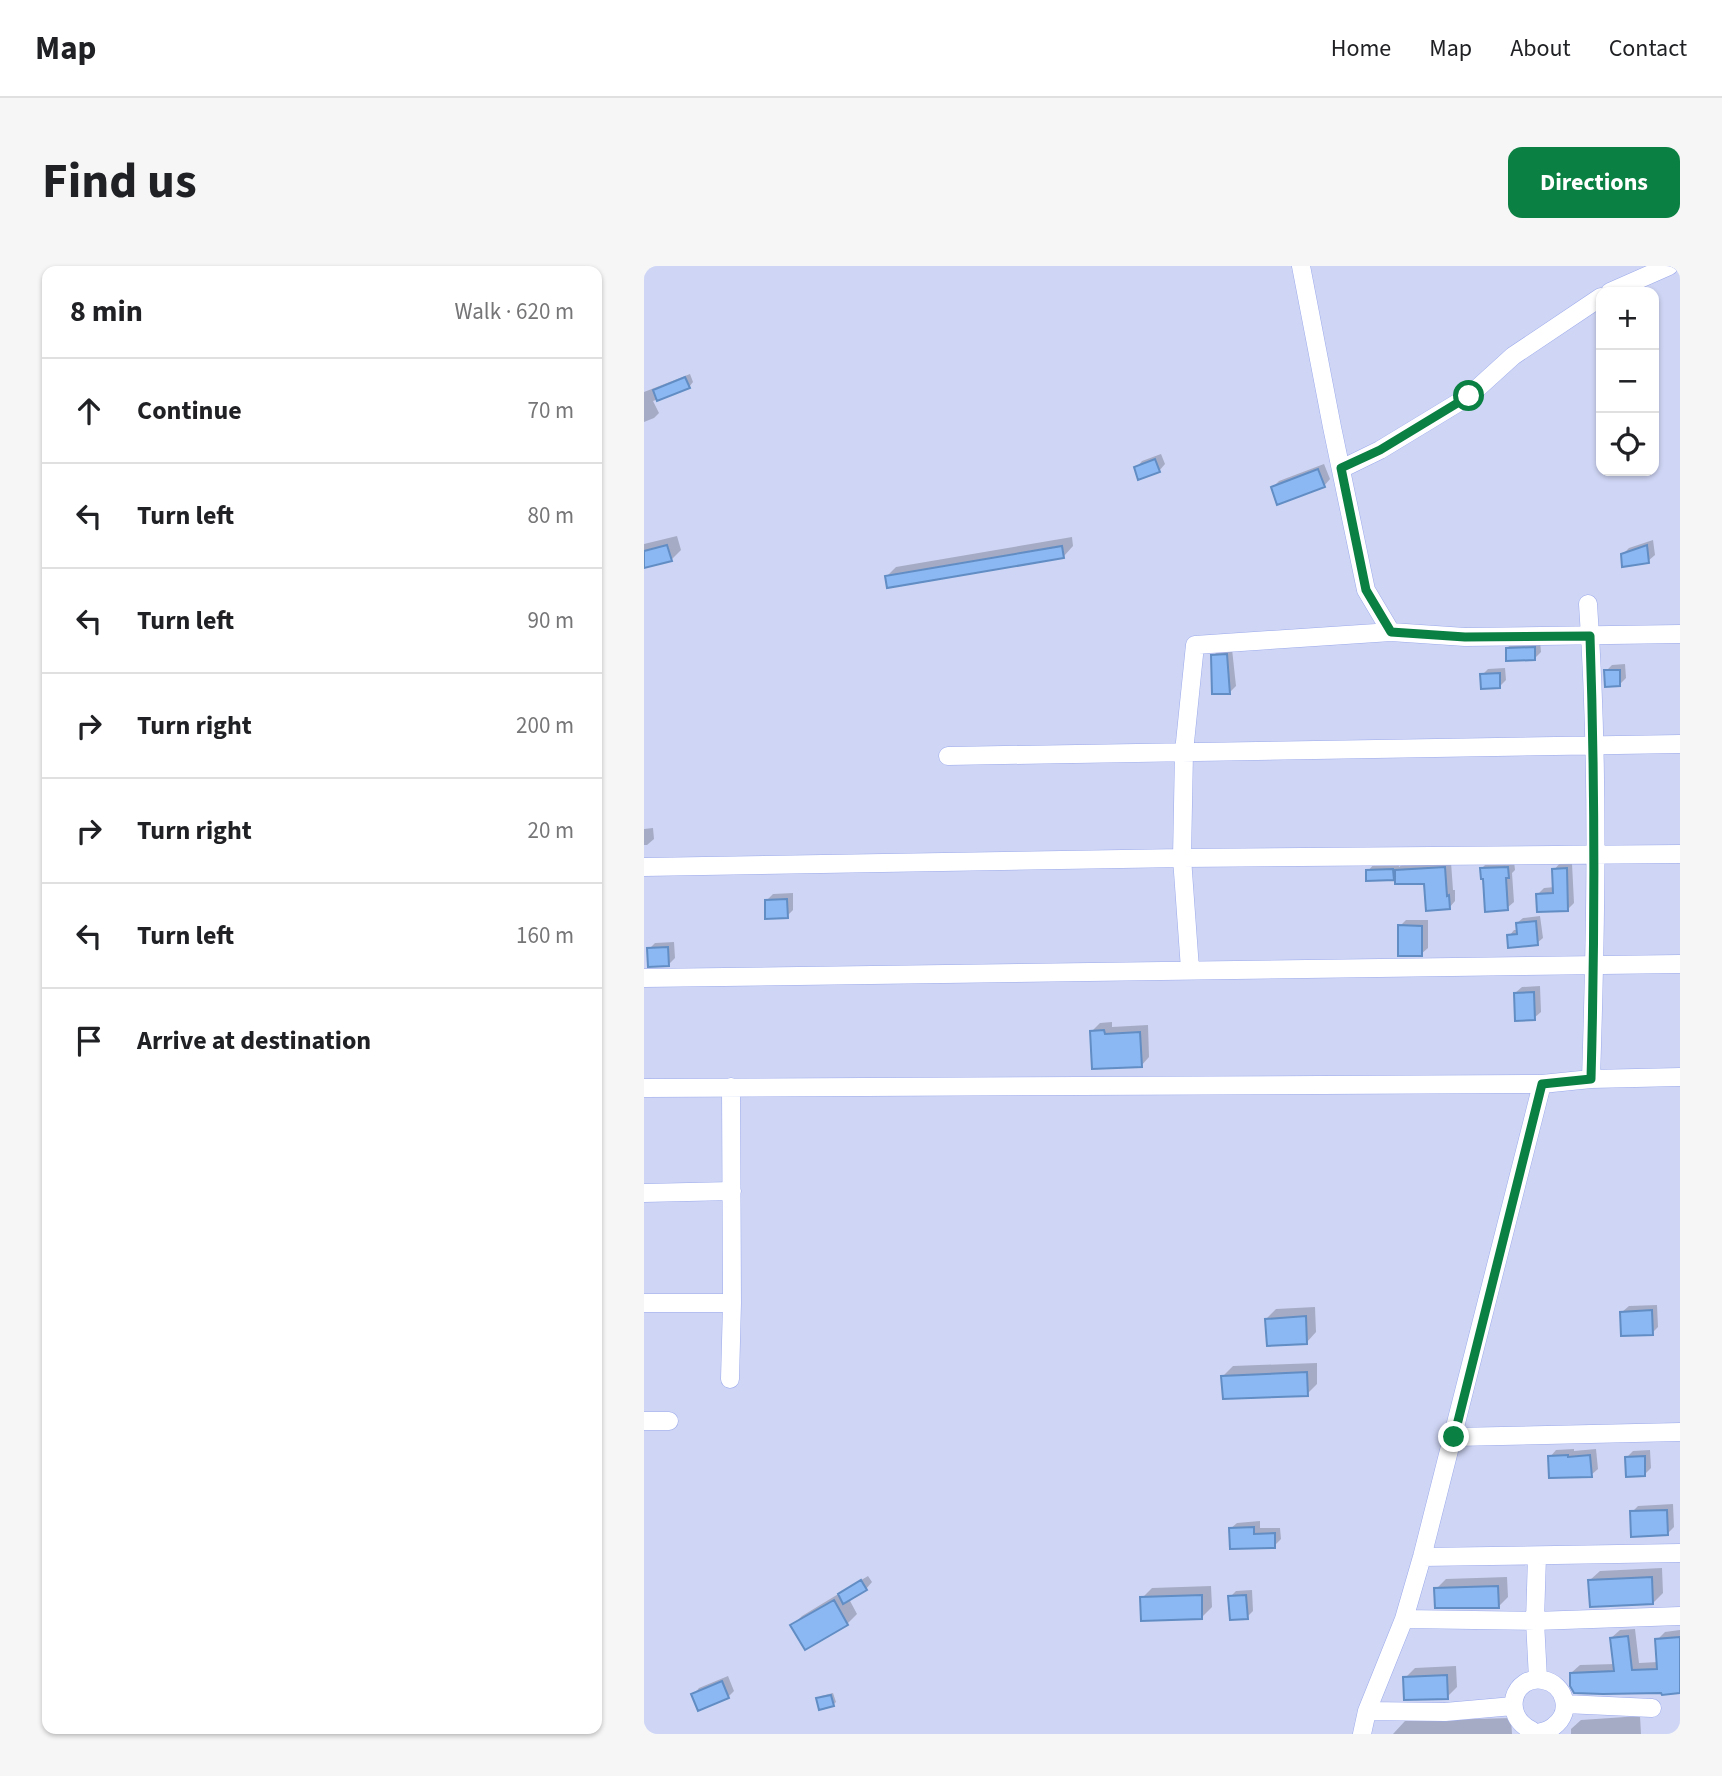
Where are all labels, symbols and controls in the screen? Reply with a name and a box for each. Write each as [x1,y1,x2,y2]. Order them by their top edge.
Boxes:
text: Map [35,25,96,72]
text: Home [1331,31,1391,66]
text: Map [1429,31,1472,66]
text: About [1510,31,1571,66]
text: Contact [1609,31,1687,66]
text: Find us [42,147,197,217]
button: Directions [1508,147,1680,218]
map controls [1596,287,1659,476]
button: + [1596,287,1659,350]
text: 8 min [70,290,143,333]
text: Walk · 620 m [455,295,574,328]
button: − [1596,350,1659,413]
route start [1453,380,1484,411]
icon: ahead [70,392,108,430]
text: Continue [137,392,242,429]
text: 70 m [527,394,574,427]
button: locate [1596,413,1659,476]
icon: left [70,497,108,535]
text: Turn left [137,497,234,534]
text: 80 m [527,499,574,532]
icon: left [70,602,108,640]
text: Turn left [137,602,234,639]
text: 90 m [527,604,574,637]
icon: right [70,707,108,745]
text: Turn right [137,707,252,744]
text: 200 m [516,709,574,742]
icon: right [70,812,108,850]
text: Turn right [137,812,252,849]
text: 20 m [527,814,574,847]
icon: left [70,917,108,955]
text: Turn left [137,917,234,954]
text: 160 m [516,919,574,952]
icon: arrive [70,1022,108,1060]
text: Arrive at destination [137,1022,371,1059]
route end [1438,1421,1469,1452]

